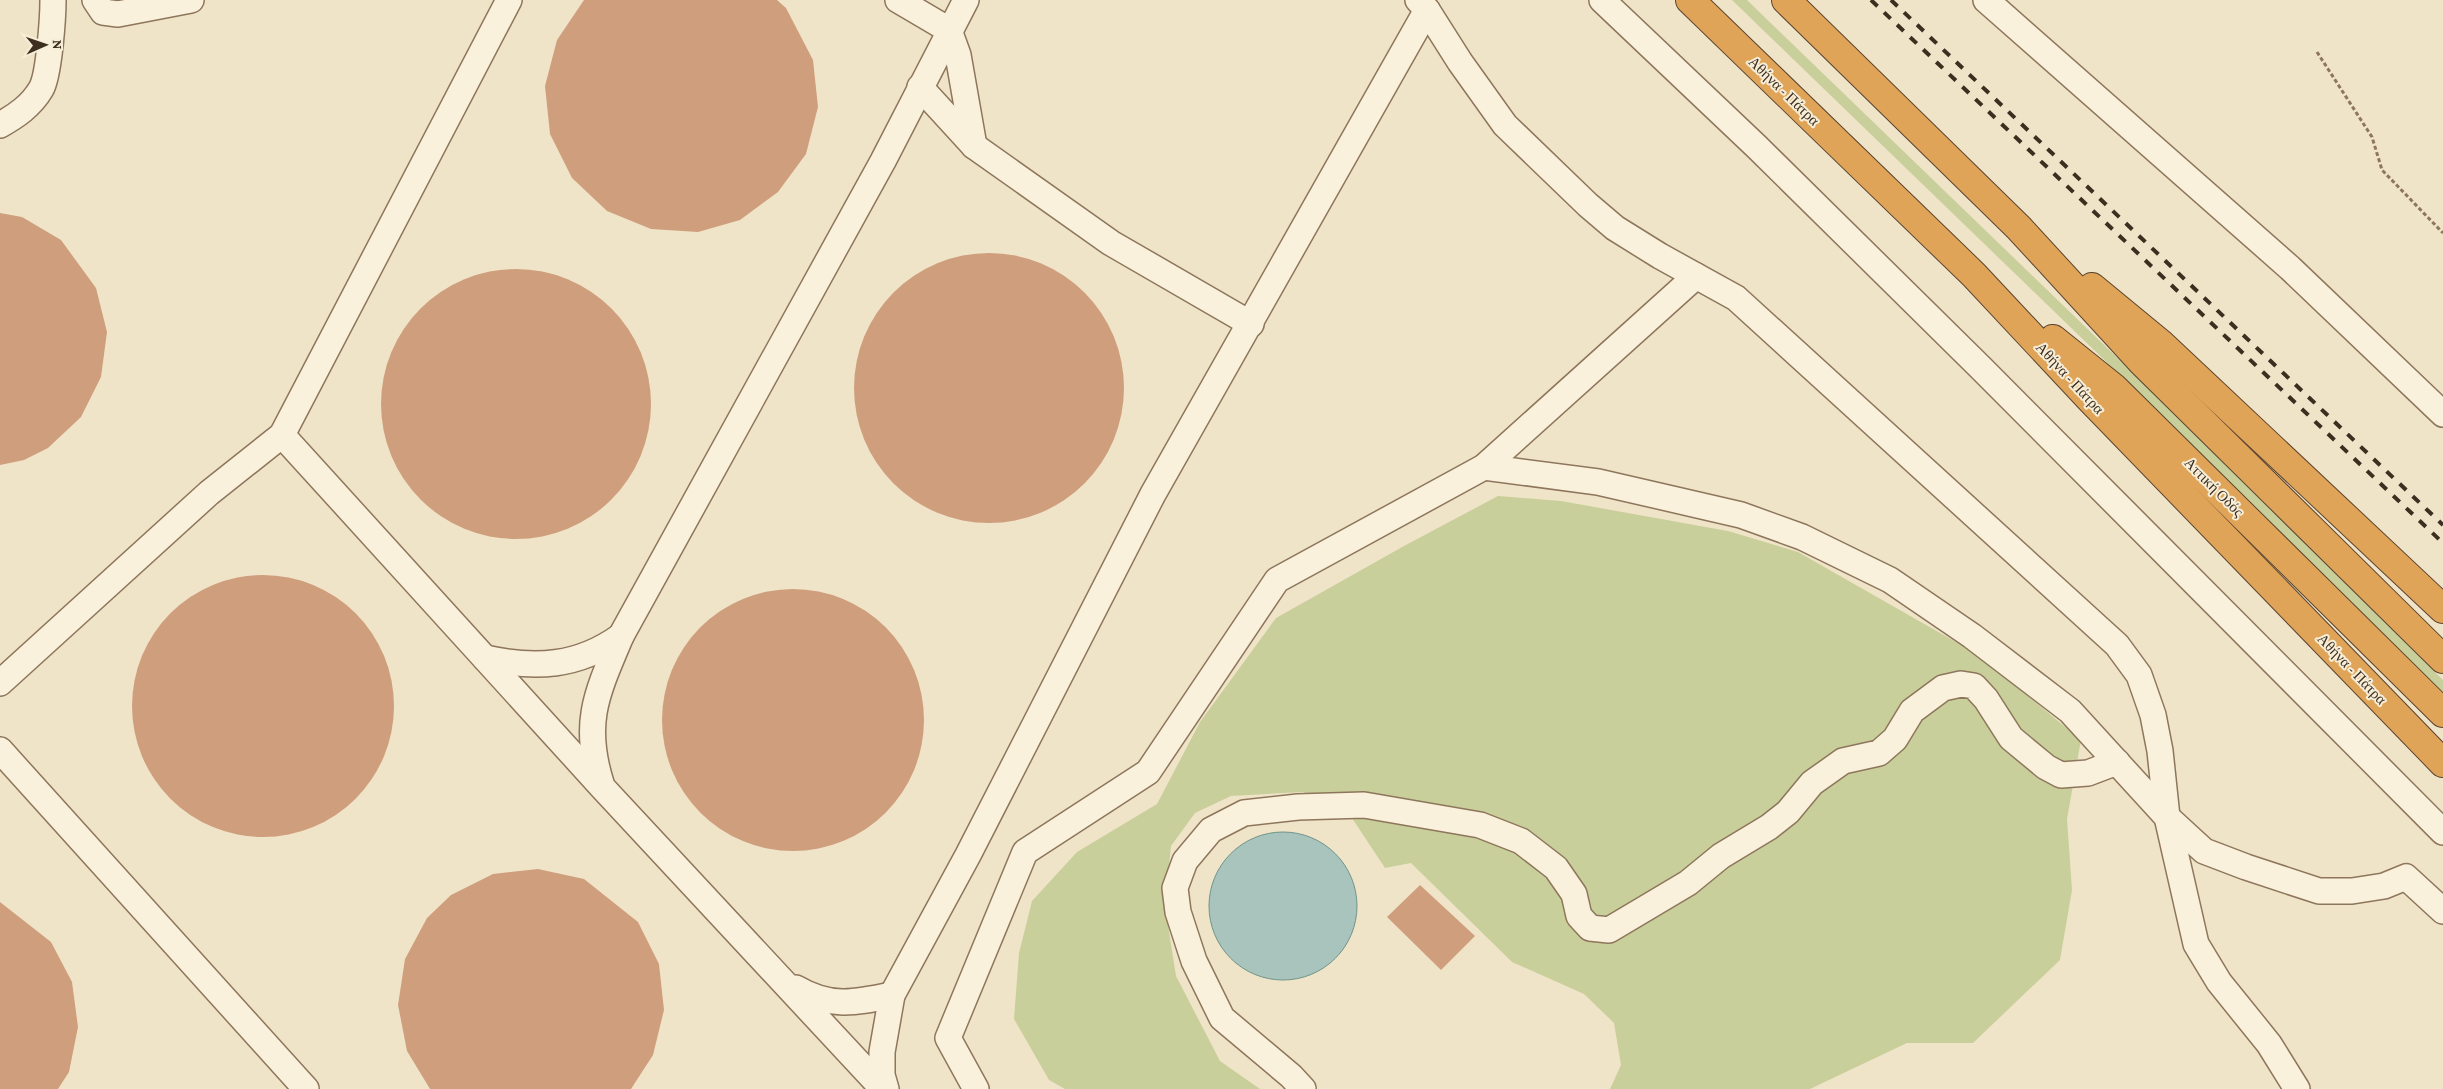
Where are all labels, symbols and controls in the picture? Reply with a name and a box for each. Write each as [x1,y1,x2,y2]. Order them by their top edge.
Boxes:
north arrow [20,20,70,70]
text: N [50,39,66,50]
street label: Αθήνα - Πάτρα [1745,53,1823,129]
street label: Αθήνα - Πάτρα [2033,339,2107,417]
street label: Αττική Οδός [2181,454,2247,520]
street label: Αθήνα - Πάτρα [2314,630,2390,708]

